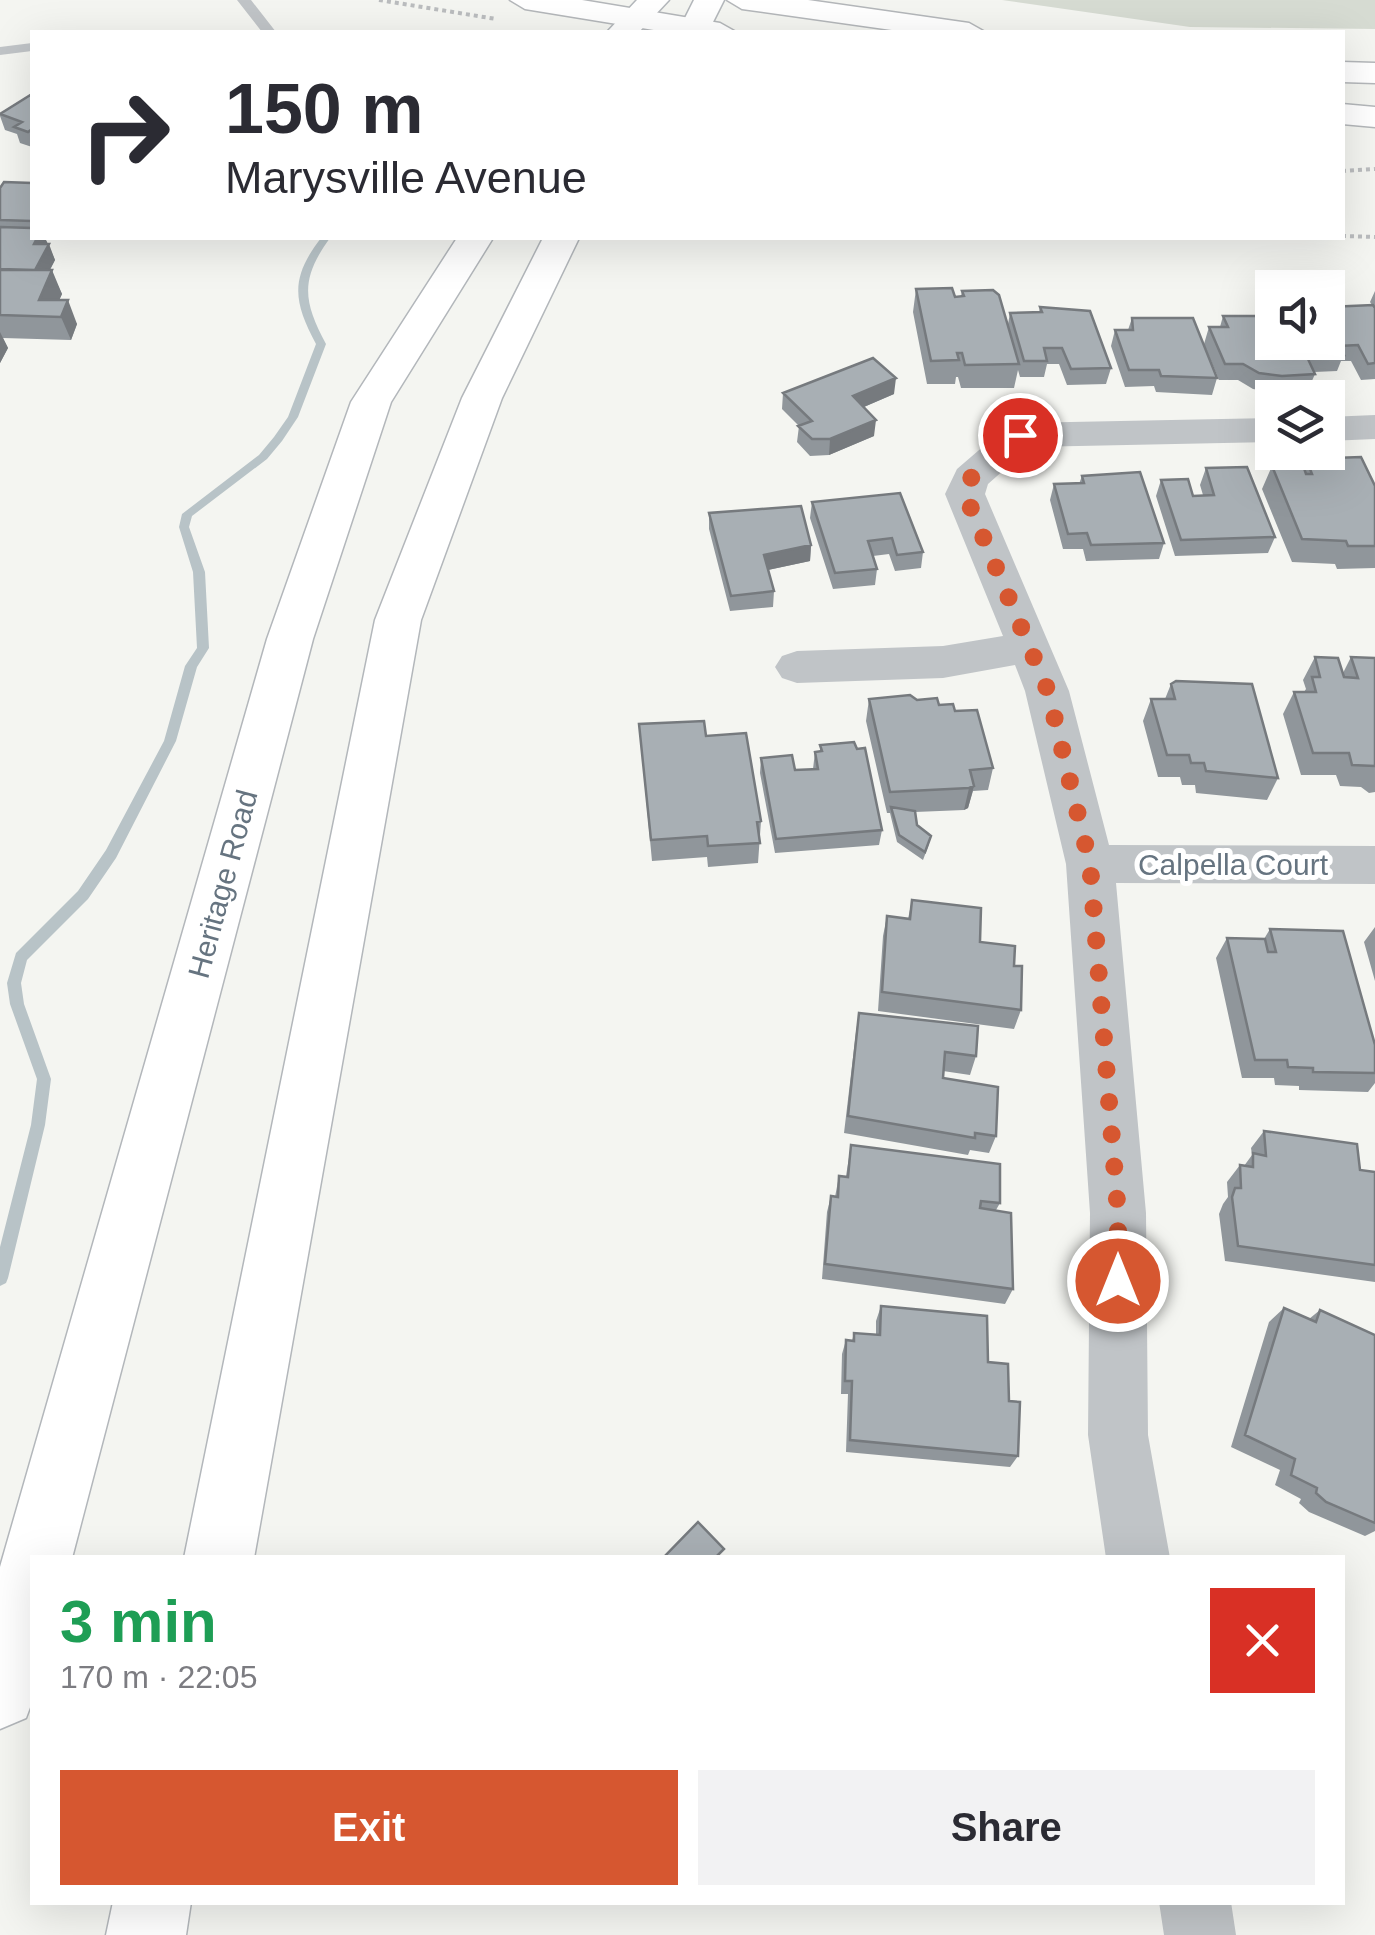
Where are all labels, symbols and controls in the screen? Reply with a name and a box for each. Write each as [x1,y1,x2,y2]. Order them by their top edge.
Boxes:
icon: right [60,70,190,200]
text: 150 m [225,70,423,148]
text: Marysville Avenue [225,152,587,203]
map controls [1255,270,1345,470]
button: sound [1255,270,1345,360]
button: layers [1255,380,1345,470]
pin [978,393,1063,478]
icon: arrive [993,408,1048,463]
street label: Heritage Road [182,786,263,982]
street label: Calpella Court [1138,848,1329,881]
position arrow [1066,1229,1170,1333]
text: 3 min [60,1588,217,1655]
button: close [1210,1588,1315,1693]
text: 170 m · 22:05 [60,1659,257,1695]
button: Exit [60,1770,678,1885]
button: Share [698,1770,1315,1885]

